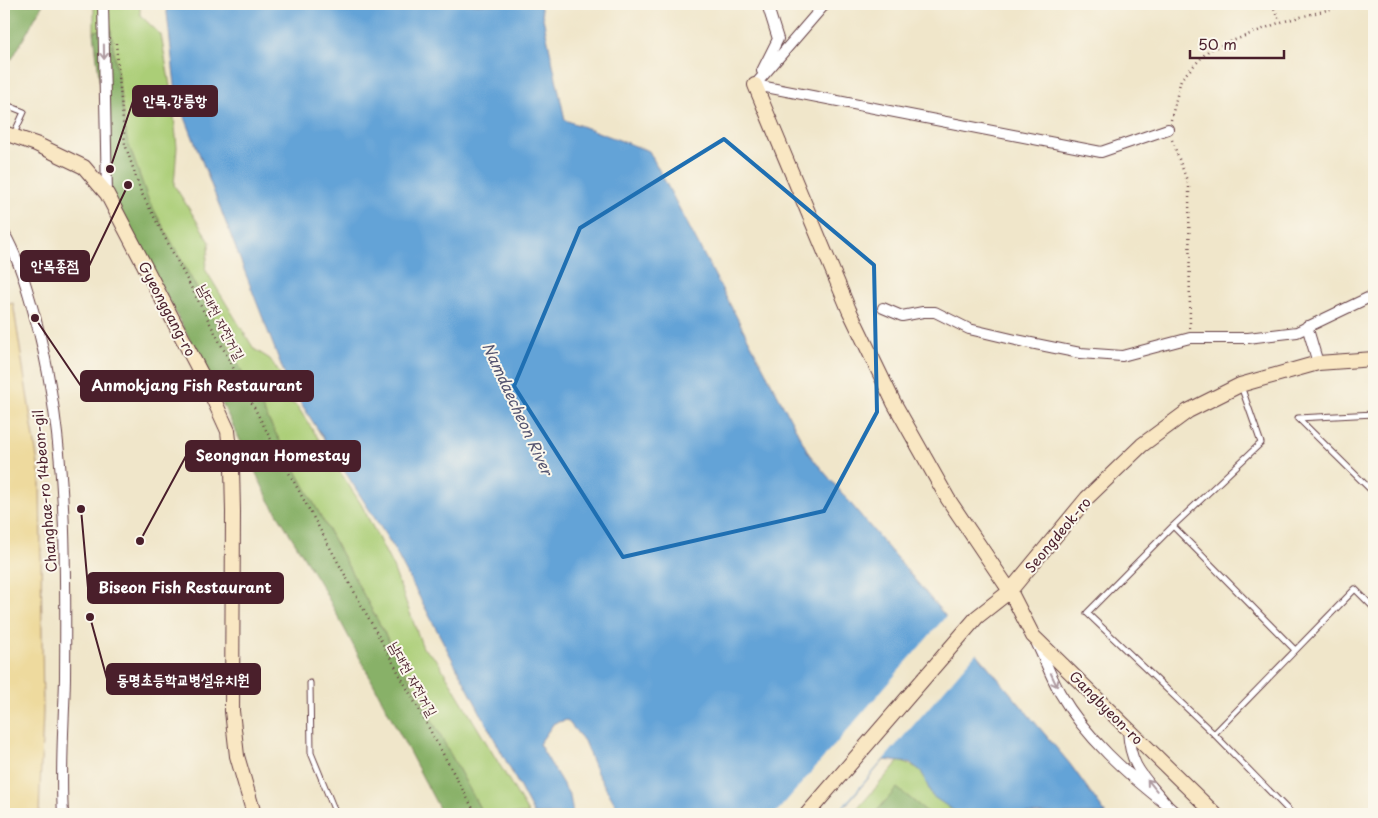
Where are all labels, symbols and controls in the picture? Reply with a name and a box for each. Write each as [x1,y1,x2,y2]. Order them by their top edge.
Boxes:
scale bar [1190,28,1284,60]
text: 50 m [1198,32,1237,55]
one-way arrow [99,44,108,60]
callout: 안목.강릉항 [133,86,217,116]
text: 안목.강릉항 [143,88,207,111]
callout: 안목종점 [21,251,89,281]
text: 안목종점 [31,253,79,276]
street label: Gyeonggang-ro [134,257,201,360]
street label: 남대천 자전거길 [193,280,251,364]
water label: Namdaecheon River [477,338,560,481]
callout: Anmokjang Fish Restaurant [81,371,313,401]
text: Anmokjang Fish Restaurant [92,373,302,396]
street label: Changhae-ro 14beon-gil [27,409,62,573]
callout: Seongnan Homestay [186,441,360,471]
text: Seongnan Homestay [196,443,351,466]
street label: Seongdeok-ro [1020,492,1096,577]
callout: Biseon Fish Restaurant [88,573,283,603]
text: Biseon Fish Restaurant [98,575,272,598]
street label: 남대천 자전거길 [384,637,443,721]
callout: 동명초등학교병설유치원 [107,664,260,694]
street label: Gangbyeon-ro [1065,666,1148,750]
text: 동명초등학교병설유치원 [117,667,249,690]
one-way arrow [1050,672,1059,687]
one-way arrow [1146,779,1157,792]

